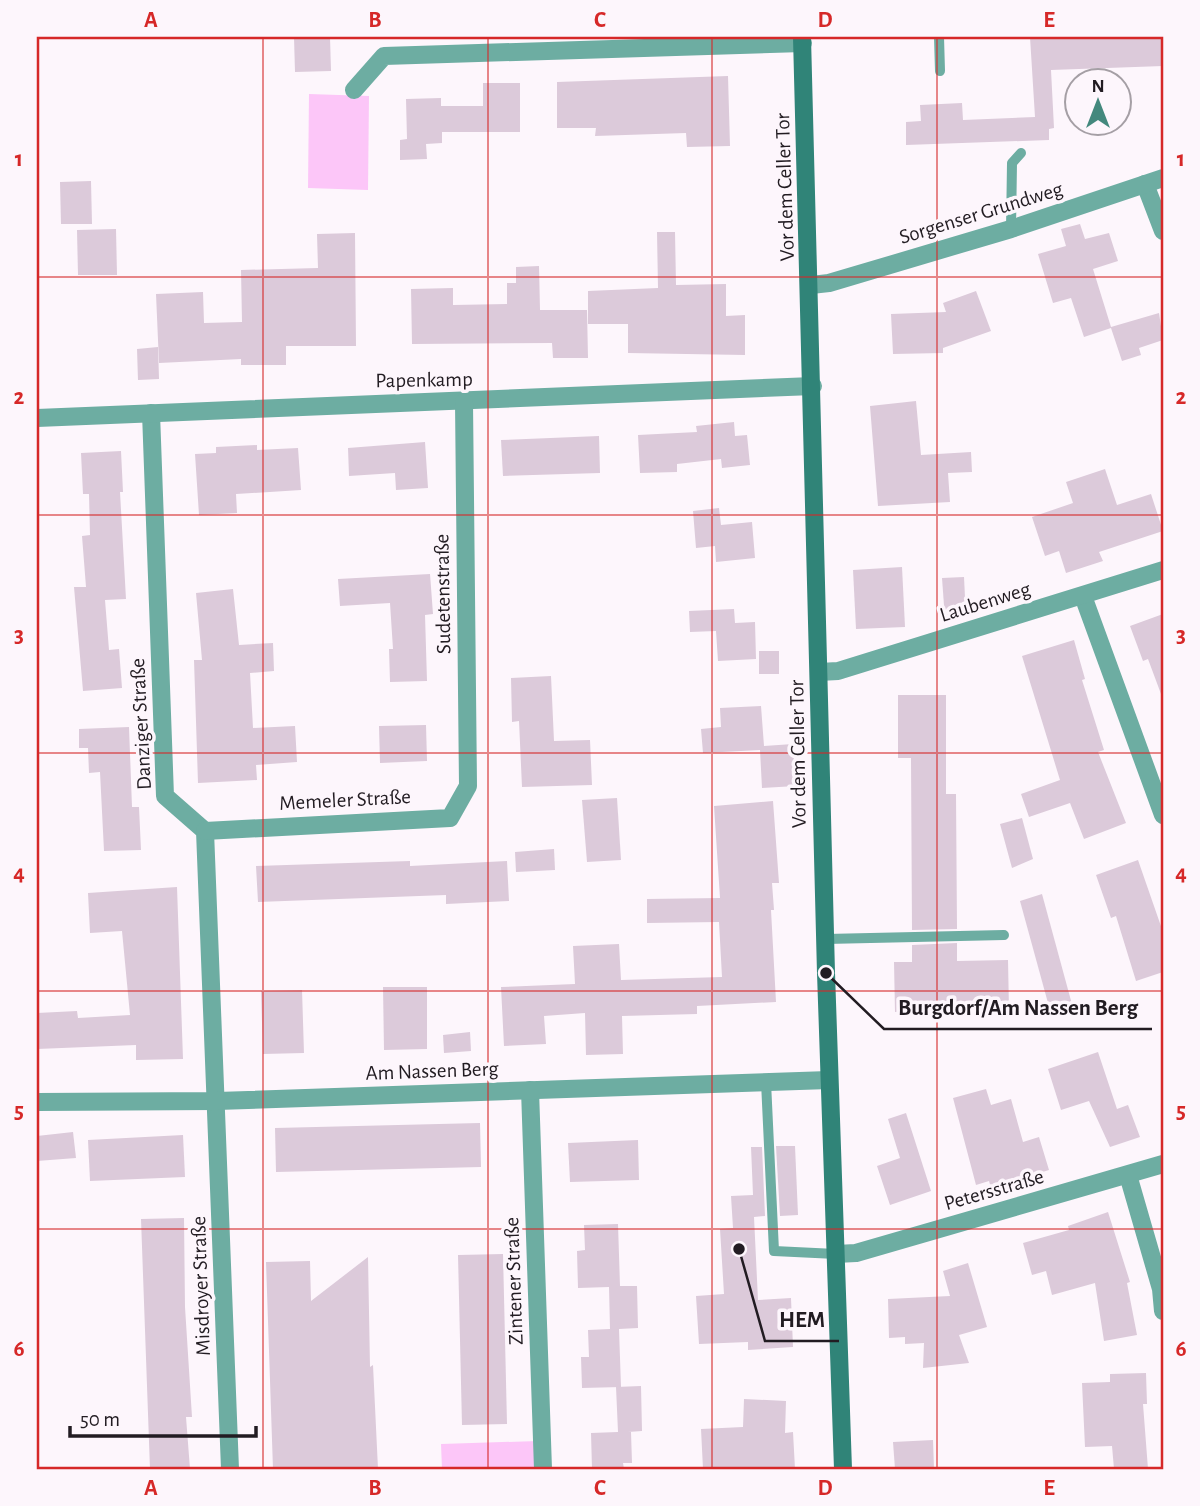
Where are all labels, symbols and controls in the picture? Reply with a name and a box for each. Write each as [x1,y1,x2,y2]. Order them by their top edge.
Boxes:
text: A [144,9,158,32]
text: B [368,9,382,32]
text: C [594,9,606,32]
text: D [817,9,833,32]
text: E [1043,9,1055,32]
north arrow [1064,66,1134,136]
text: N [1091,77,1105,96]
street label: Vor dem Celler Tor [772,112,798,262]
text: 1 [15,148,23,171]
text: 1 [1177,148,1185,171]
street label: Sorgenser Grundweg [897,178,1066,248]
street label: Papenkamp [375,369,473,391]
text: 2 [14,386,25,409]
text: 2 [1176,386,1187,409]
street label: Sudetenstraße [431,534,455,654]
street label: Laubenweg [937,578,1034,626]
text: 3 [14,624,24,647]
text: 3 [1176,624,1186,647]
street label: Danziger Straße [127,658,155,790]
street label: Vor dem Celler Tor [786,679,810,828]
street label: Memeler Straße [279,786,411,814]
text: 4 [13,862,25,885]
text: 4 [1175,862,1187,885]
callout: Burgdorf/Am Nassen Berg [884,985,1152,1029]
text: Burgdorf/Am Nassen Berg [898,997,1138,1020]
street label: Am Nassen Berg [365,1058,500,1084]
text: 5 [14,1100,24,1123]
text: 5 [1176,1100,1186,1123]
street label: Petersstraße [942,1166,1046,1214]
street label: Misdroyer Straße [188,1216,214,1356]
street label: Zintener Straße [501,1217,527,1345]
callout: HEM [765,1297,839,1341]
text: HEM [779,1309,825,1332]
text: 6 [13,1338,25,1361]
text: 6 [1175,1338,1187,1361]
scale bar [70,1394,256,1438]
text: 50 m [80,1409,120,1430]
text: A [144,1477,158,1500]
text: B [368,1477,382,1500]
text: C [594,1477,606,1500]
text: D [817,1477,833,1500]
text: E [1043,1477,1055,1500]

